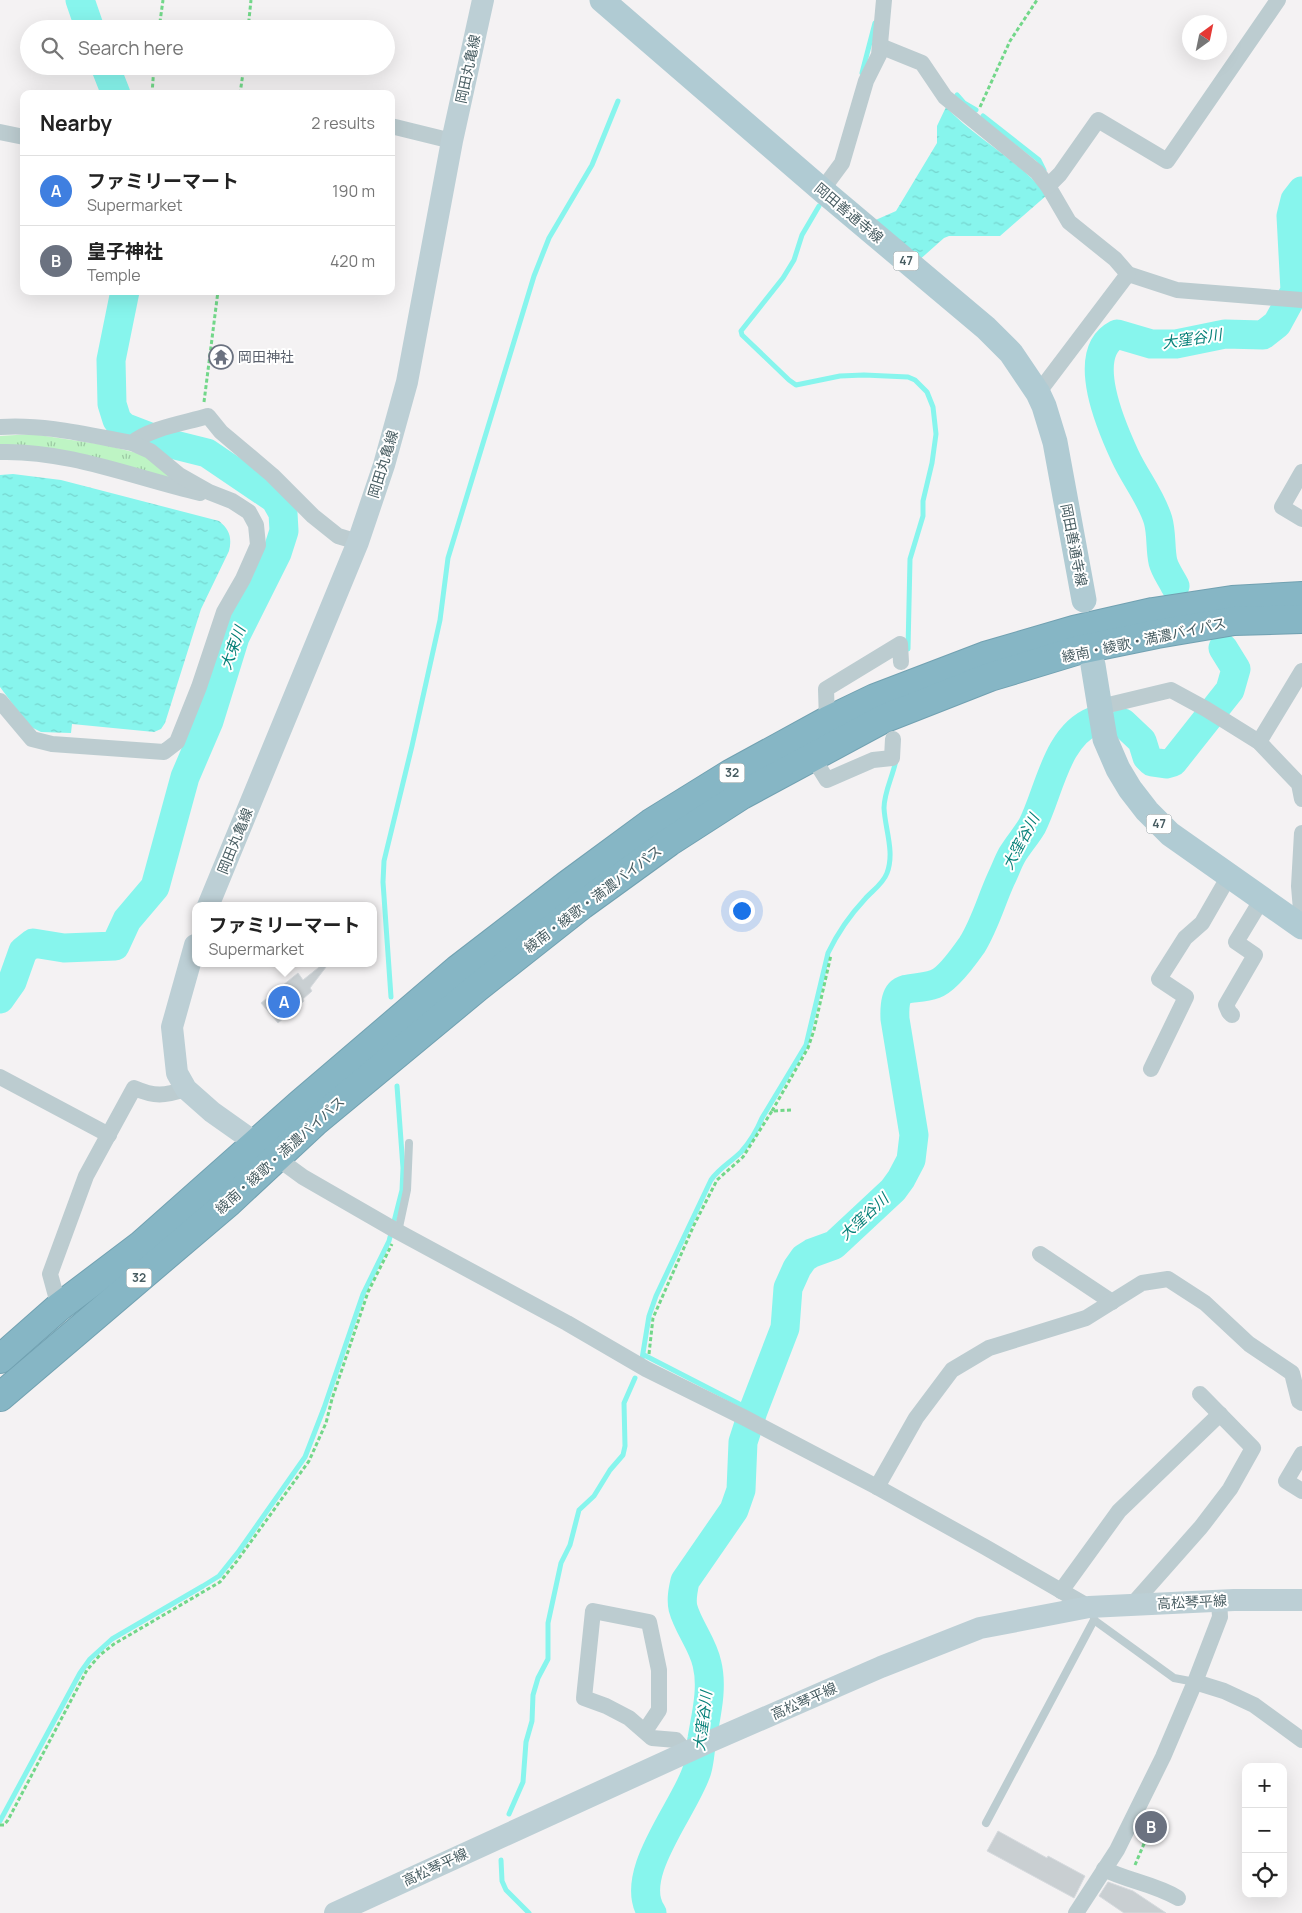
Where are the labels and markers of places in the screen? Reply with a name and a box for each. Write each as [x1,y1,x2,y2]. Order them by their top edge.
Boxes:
temple icon: 岡田神社 [208,344,234,370]
place label: 岡田神社 [238,347,294,366]
pin: A [268,983,300,1021]
pin: B [1135,1808,1167,1846]

